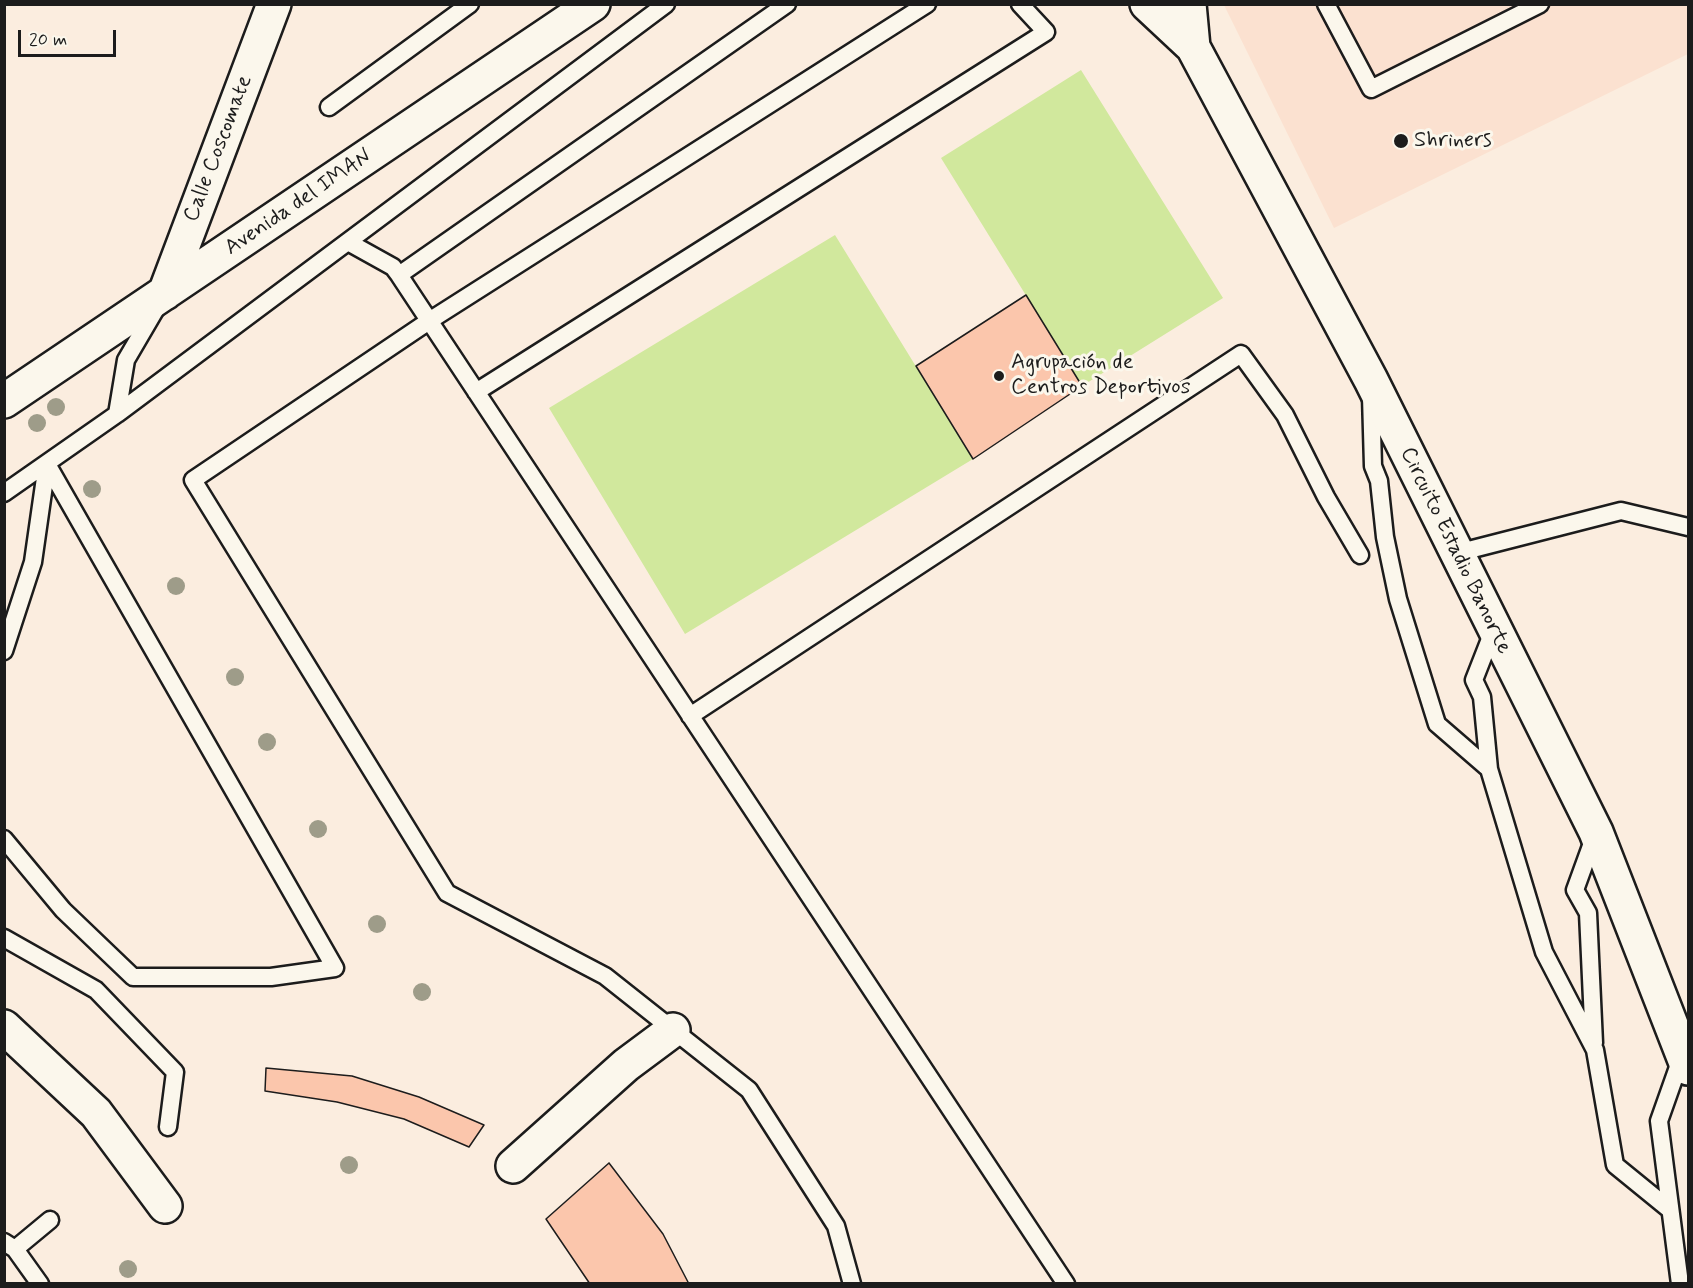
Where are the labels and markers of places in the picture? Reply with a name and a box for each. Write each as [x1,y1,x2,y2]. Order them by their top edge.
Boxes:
place label: Shriners [1414,128,1492,154]
marker: Shriners [1392,132,1410,150]
place label: Agrupación de Centros Deportivos [1011,350,1191,402]
marker: Agrupación de Centros Deportivos [992,369,1006,383]

